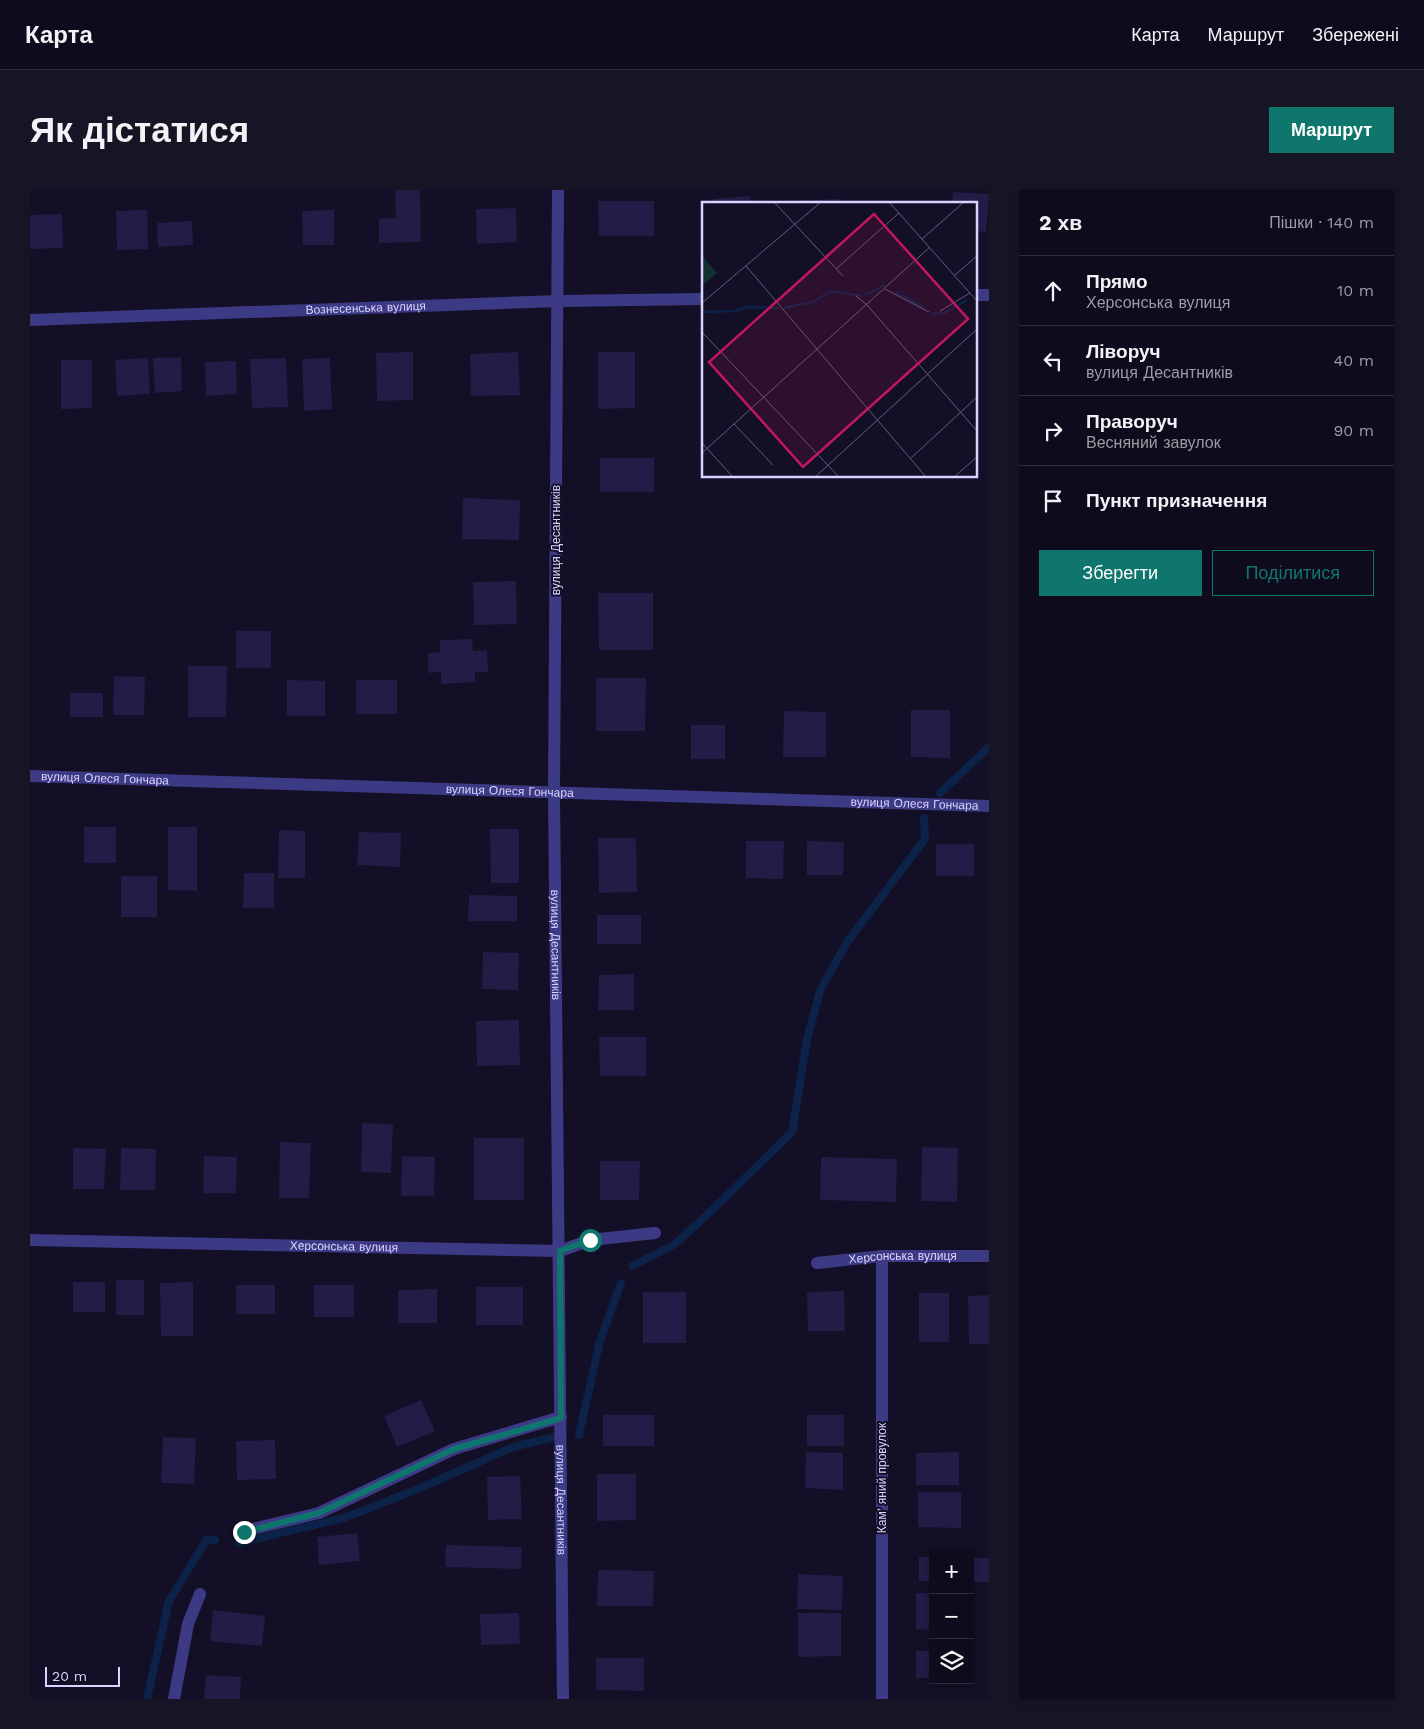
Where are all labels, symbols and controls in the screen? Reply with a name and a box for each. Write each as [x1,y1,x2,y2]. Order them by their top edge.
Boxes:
text: Карта [25,21,93,49]
text: Карта [1131,24,1179,45]
text: Маршрут [1207,24,1284,45]
text: Збережені [1312,24,1399,45]
button: Маршрут [1269,107,1394,153]
text: Як дістатися [30,109,249,151]
inset map [702,202,976,478]
text: 2 хв [1039,210,1082,235]
text: Пішки · 140 m [1269,213,1374,232]
text: Прямо [1086,270,1148,293]
icon: ahead [1039,277,1067,305]
text: 10 m [1337,281,1374,300]
text: Херсонська вулиця [1086,293,1230,312]
street label: Вознесенська вулиця [305,299,426,317]
text: Ліворуч [1086,340,1161,363]
icon: left [1039,347,1067,375]
text: 40 m [1334,351,1374,370]
text: вулиця Десантників [1086,363,1233,382]
text: Праворуч [1086,410,1178,433]
icon: right [1039,417,1067,445]
text: 90 m [1333,421,1374,440]
text: Весняний завулок [1086,433,1221,452]
street label: вулиця Десантників [549,485,563,595]
icon: arrive [1039,487,1067,515]
text: Пункт призначення [1086,489,1267,512]
button: Зберегти [1039,550,1202,596]
button: Поділитися [1212,550,1374,596]
street label: вулиця Олеся Гончара [41,769,169,787]
street label: вулиця Олеся Гончара [446,782,574,800]
street label: вулиця Олеся Гончара [850,795,979,813]
street label: вулиця Десантників [548,890,563,1000]
route start [579,1229,602,1252]
street label: Херсонська вулиця [290,1238,398,1255]
street label: Херсонська вулиця [848,1249,957,1267]
street label: Камʼяний провулок [875,1422,889,1533]
street label: вулиця Десантників [553,1445,569,1555]
route end [233,1521,256,1544]
map controls [929,1549,974,1684]
button: + [929,1549,974,1594]
button: − [929,1594,974,1639]
button: layers [929,1639,974,1684]
scale bar [45,1664,120,1687]
text: 20 m [52,1668,87,1684]

